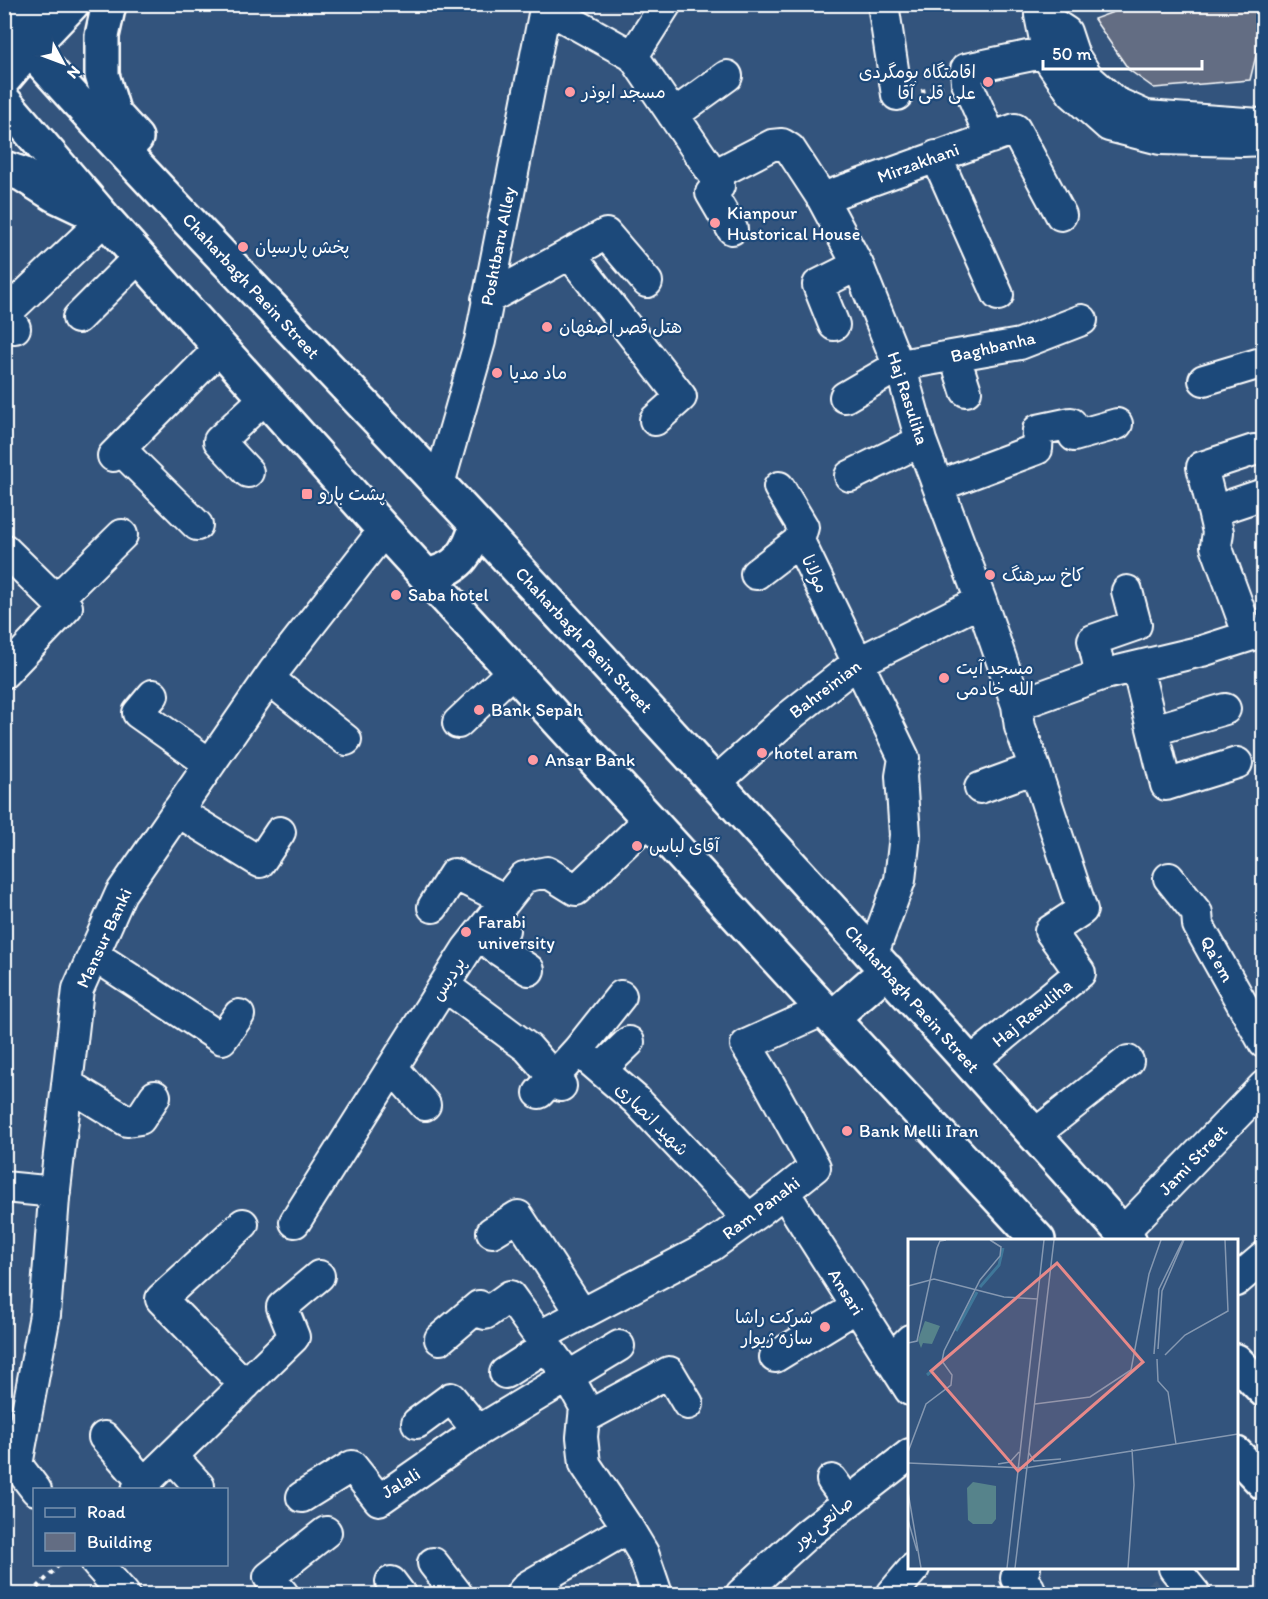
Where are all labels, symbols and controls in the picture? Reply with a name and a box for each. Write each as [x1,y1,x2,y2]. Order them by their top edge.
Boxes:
north arrow [33,33,93,93]
scale bar [1043,33,1202,71]
text: 50 m [1052,43,1092,65]
place label: اقامتگاه بومگردی علی قلی آقا [859,61,976,104]
text: N [63,62,85,83]
marker: اقامتگاه بومگردی علی قلی آقا [981,75,995,89]
place label: مسجد ابوذر [580,81,666,103]
marker: مسجد ابوذر [563,85,577,99]
street label: Mirzakhani [874,138,962,188]
street label: Poshtbaru Alley [476,184,520,307]
place label: Kianpour Hustorical House [727,202,860,245]
street label: Chaharbagh Paein Street [178,208,325,364]
marker: Kianpour Hustorical House [708,216,722,230]
place label: پخش پارسیان [255,236,350,259]
marker: پخش پارسیان [236,240,250,254]
place label: هتل قصر اصفهان [559,316,682,338]
marker: هتل قصر اصفهان [540,320,554,334]
street label: Baghbanha [948,326,1038,367]
street label: Haj Rasuliha [883,349,933,447]
place label: ماد مدیا [509,362,567,384]
marker: ماد مدیا [490,366,504,380]
place label: پشت بارو [317,483,385,506]
marker: پشت بارو [300,487,314,501]
street label: مولانا [796,551,833,597]
street label: Chaharbagh Paein Street [511,562,658,718]
place label: کاخ سرهنگ [1002,564,1084,587]
marker: کاخ سرهنگ [983,568,997,582]
place label: Saba hotel [408,584,489,606]
marker: Saba hotel [389,588,403,602]
street label: Bahreinian [785,655,865,723]
place label: مسجد آیت الله خادمی [956,657,1034,700]
marker: مسجد آیت الله خادمی [937,671,951,685]
place label: Bank Sepah [491,699,583,721]
marker: Bank Sepah [472,703,486,717]
place label: hotel aram [774,742,858,764]
marker: hotel aram [755,746,769,760]
place label: Ansar Bank [545,749,635,771]
marker: Ansar Bank [526,753,540,767]
place label: آقای لباس [649,835,721,857]
marker: آقای لباس [630,839,644,853]
street label: Mansur Banki [71,885,137,991]
place label: Farabi university [478,911,555,954]
street label: Chaharbagh Paein Street [840,920,984,1078]
marker: Farabi university [459,925,473,939]
street label: Qa'em [1195,932,1239,986]
street label: پردیس [426,953,471,1005]
street label: Haj Rasuliha [988,974,1077,1052]
street label: شهید انصاری [611,1078,693,1160]
place label: Bank Melli Iran [859,1120,978,1142]
street label: Jami Street [1154,1120,1232,1200]
marker: Bank Melli Iran [840,1124,854,1138]
street label: Ram Panahi [718,1172,804,1244]
inset map [908,1239,1238,1569]
street label: Ansari [823,1265,869,1319]
place label: شرکت راشا سازه ژیوار [735,1306,813,1349]
marker: شرکت راشا سازه ژیوار [818,1320,832,1334]
street label: Jalali [378,1463,424,1503]
legend [33,1488,228,1566]
street label: صانعی پور [787,1491,858,1555]
text: Road [87,1501,126,1523]
text: Building [87,1531,153,1553]

